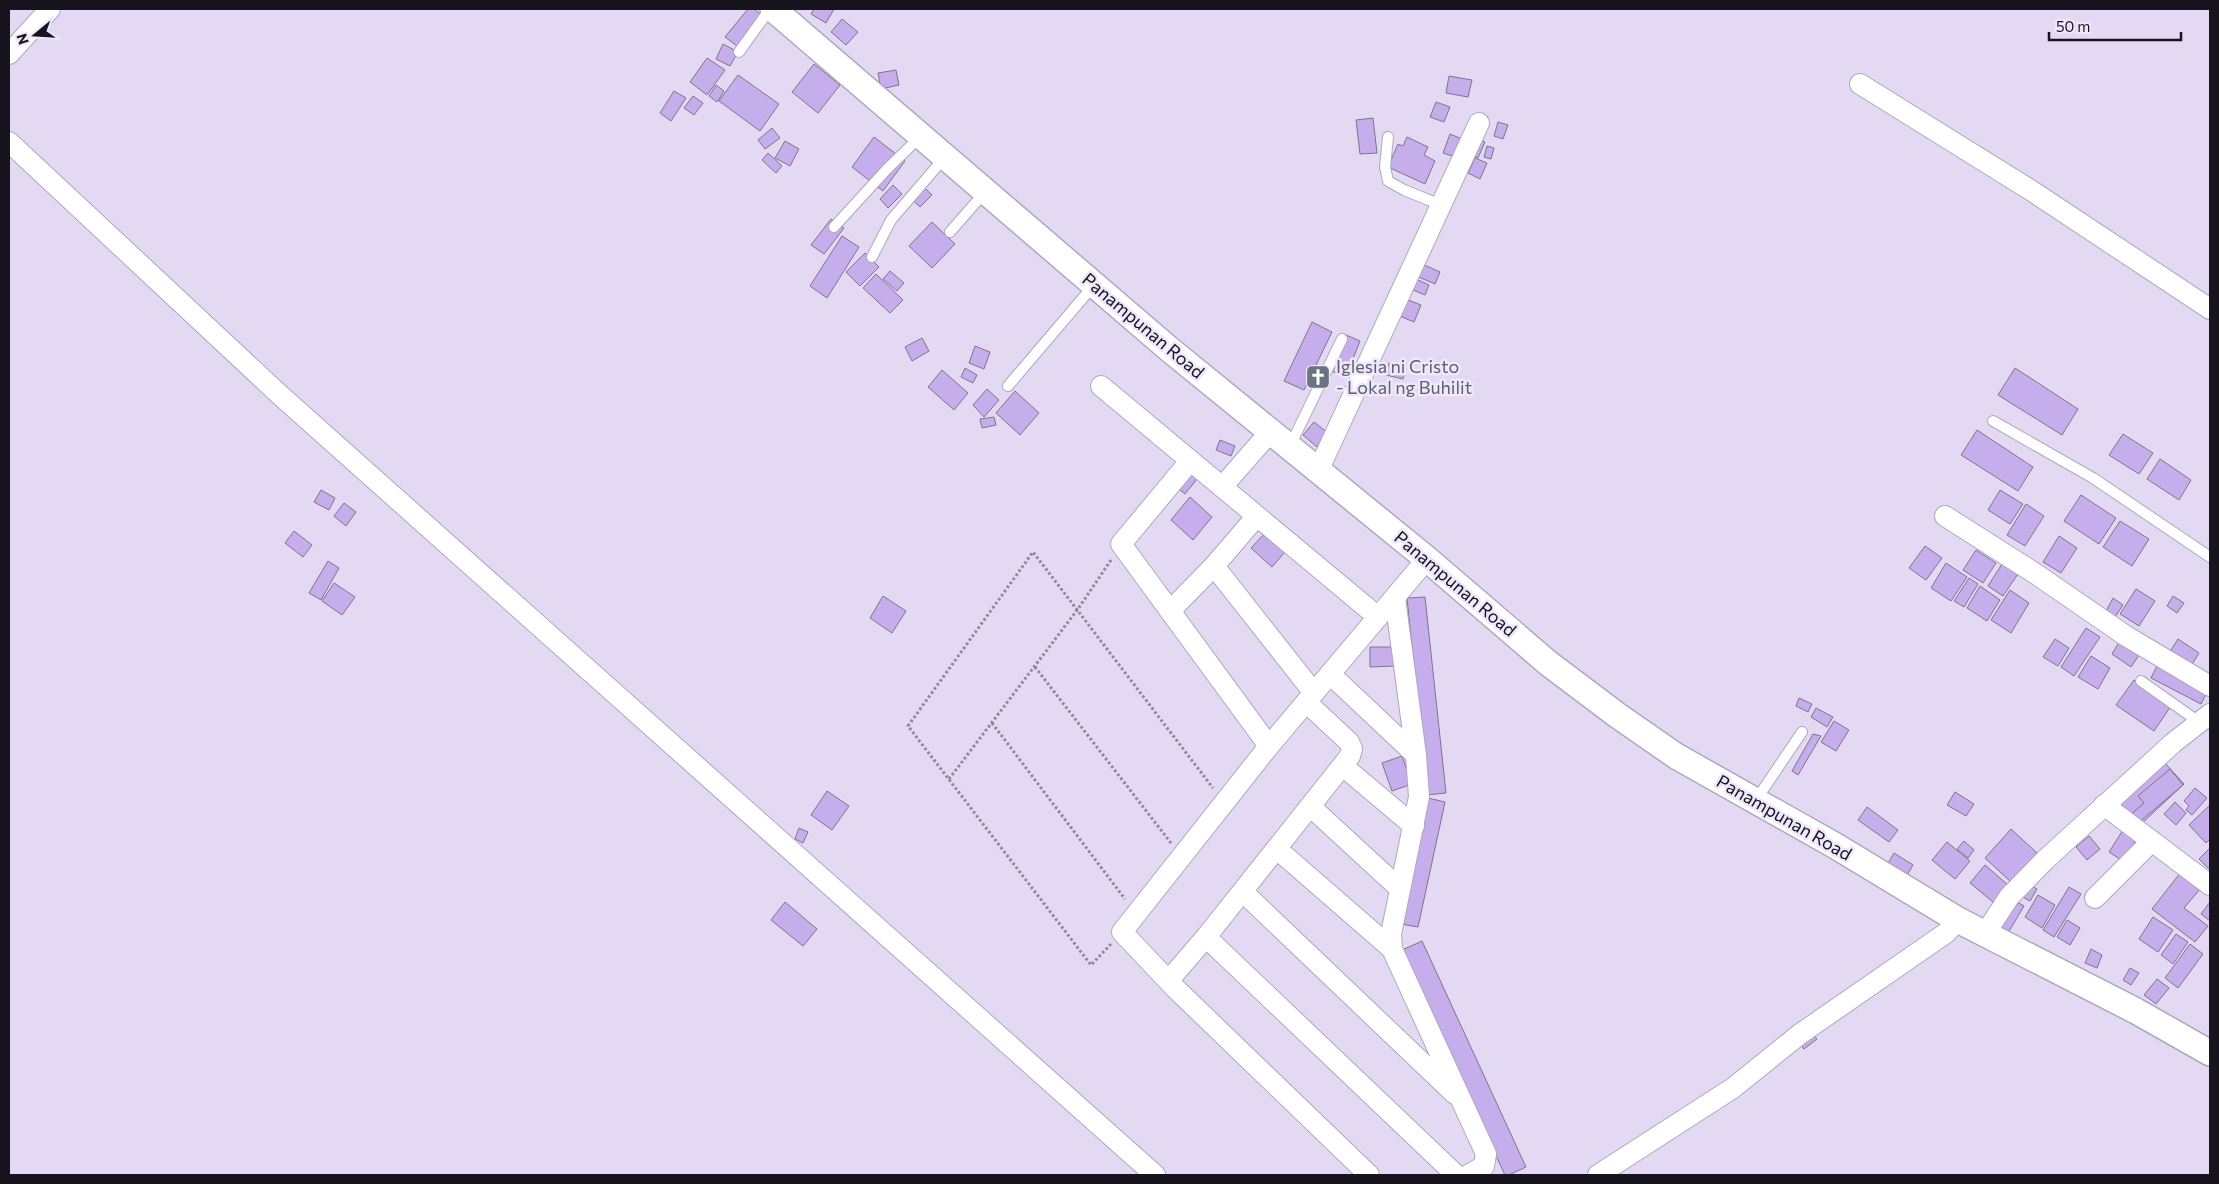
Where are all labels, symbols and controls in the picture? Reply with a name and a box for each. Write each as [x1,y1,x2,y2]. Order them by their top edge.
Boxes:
north arrow [10,10,60,60]
scale bar [2049,10,2182,42]
text: 50 m [2056,17,2090,35]
text: N [12,32,32,47]
street label: Panampunan Road [1078,268,1209,383]
place label: Iglesia ni Cristo - Lokal ng Buhilit [1336,355,1472,398]
church icon: Iglesia ni Cristo - Lokal ng Buhilit [1305,364,1331,390]
street label: Panampunan Road [1390,526,1521,641]
street label: Panampunan Road [1713,770,1856,865]

